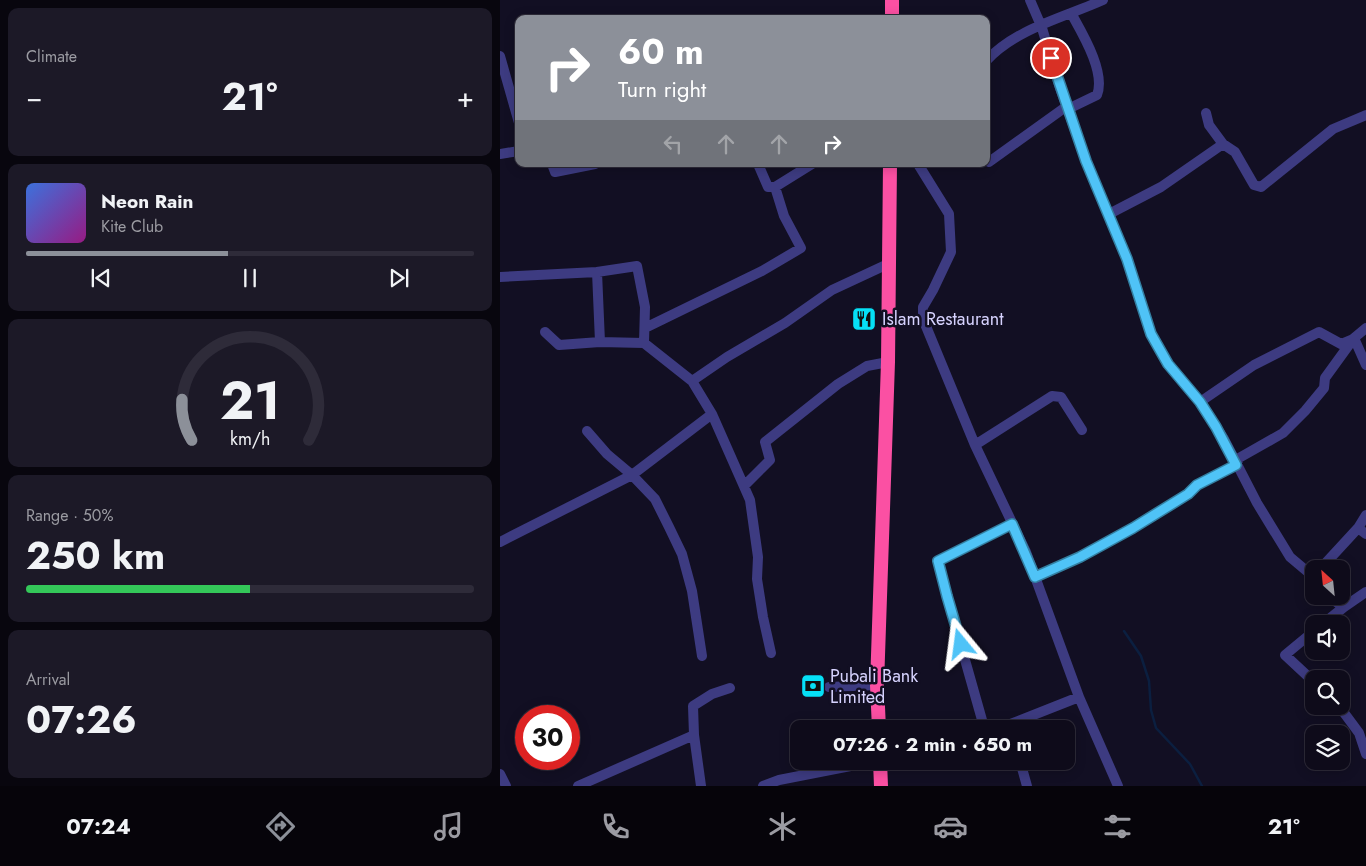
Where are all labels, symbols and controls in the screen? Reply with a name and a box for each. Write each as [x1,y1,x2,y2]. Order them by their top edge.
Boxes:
text: 60 m [618,27,704,77]
icon: right [535,35,600,100]
pin [1030,37,1072,79]
icon: arrive [1037,44,1065,72]
text: Climate [26,45,77,68]
text: 21° [222,69,277,124]
text: Turn right [618,73,706,105]
text: − [26,77,43,118]
text: + [457,77,474,118]
icon: left [659,130,687,158]
icon: ahead [712,130,740,158]
icon: ahead [765,130,793,158]
icon: right [818,130,846,158]
text: Neon Rain [101,188,194,215]
text: Kite Club [101,215,163,238]
icon: previous [87,264,115,292]
icon: pause [236,264,264,292]
icon: next [385,264,413,292]
restaurant icon: Islam Restaurant [851,306,877,332]
place label: Islam Restaurant [882,306,1004,332]
text: 21 [220,363,280,439]
text: km/h [230,426,270,452]
text: Range · 50% [26,504,113,527]
text: 250 km [26,528,165,583]
north arrow [1305,560,1350,605]
map controls [1305,560,1350,770]
button: sound [1305,615,1350,660]
position arrow [934,617,986,669]
place label: Pubali Bank Limited [830,663,918,710]
text: Arrival [26,668,70,691]
button: search [1305,670,1350,715]
bank icon: Pubali Bank Limited [800,673,826,699]
text: 07:26 [26,692,137,747]
speed limit sign: 30 [515,705,580,770]
button: layers [1305,725,1350,770]
text: 07:26 · 2 min · 650 m [833,731,1032,758]
icon: directions [263,809,298,844]
icon: music [431,809,466,844]
icon: phone [598,809,633,844]
icon: climate [765,809,800,844]
icon: car [933,809,968,844]
icon: filters [1100,809,1135,844]
text: 07:24 [66,810,131,842]
text: 21° [1268,810,1300,842]

